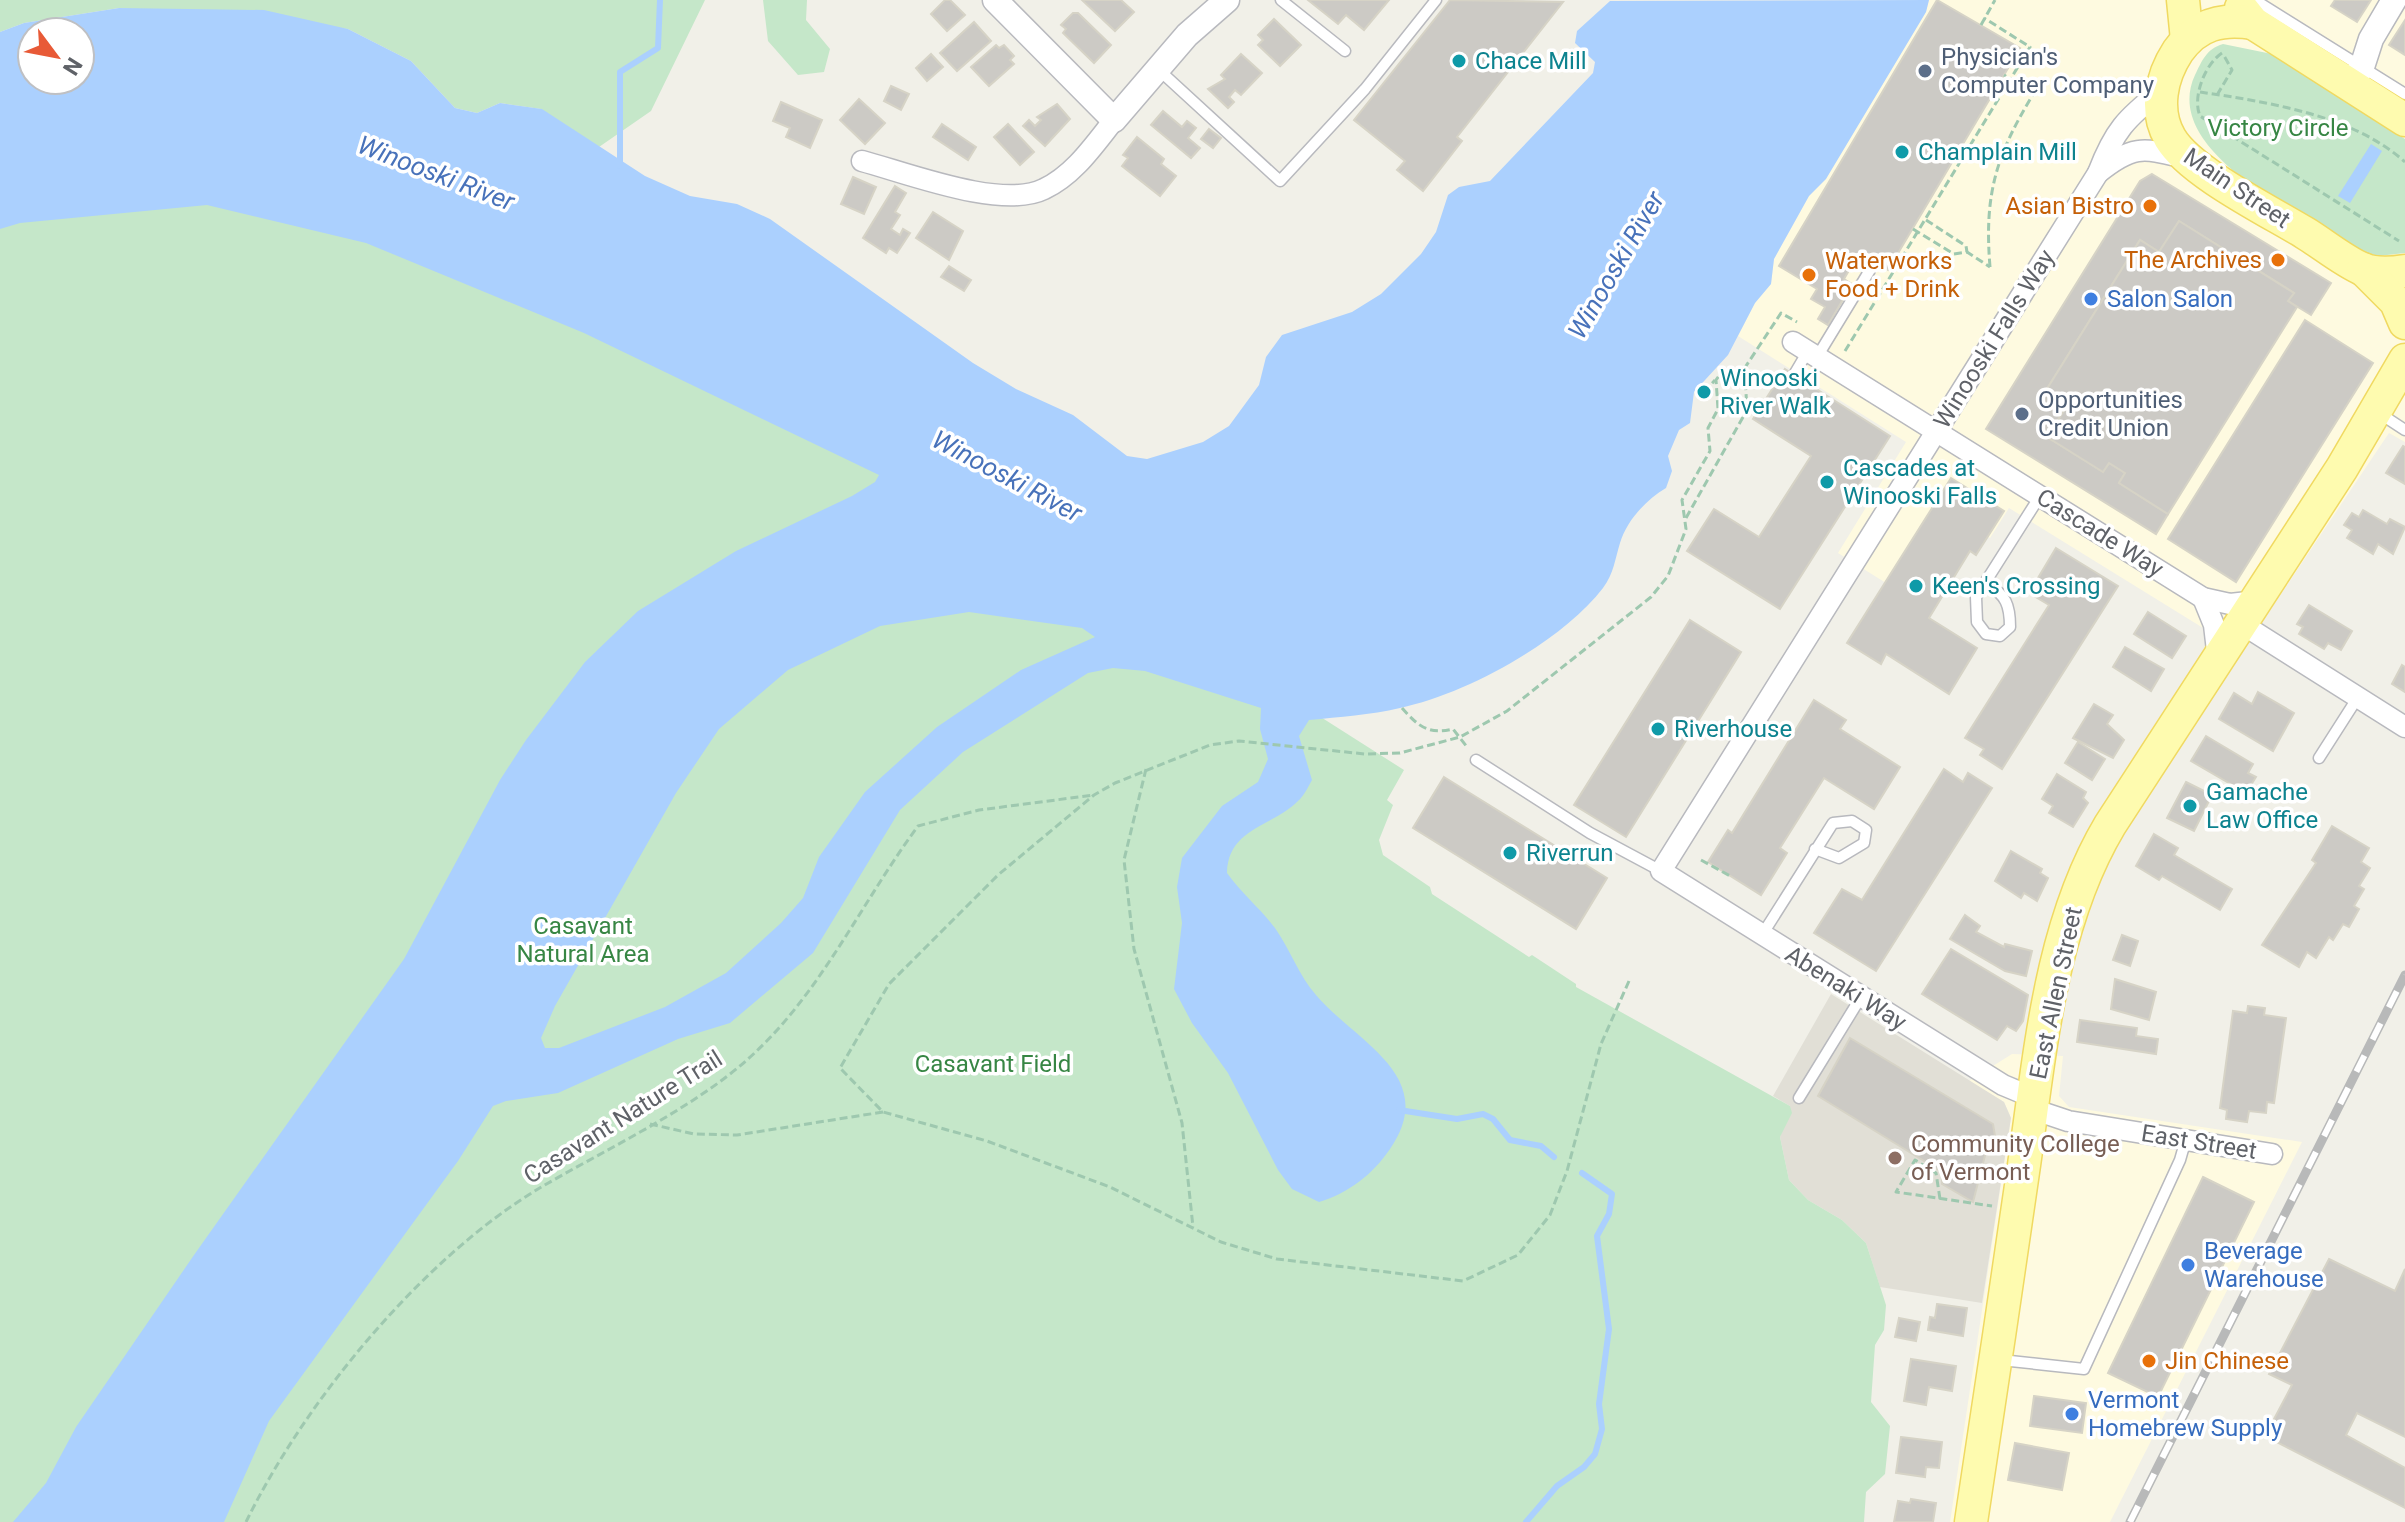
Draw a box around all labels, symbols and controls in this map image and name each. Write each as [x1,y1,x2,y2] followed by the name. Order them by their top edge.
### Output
[16,16,96,96] north arrow
[1941,43,2155,99] place label: Physician's Computer Company
[1475,47,1587,75] place label: Chace Mill
[1450,52,1468,70] marker: Chace Mill
[58,53,87,80] text: N
[1916,62,1934,80] marker: Physician's Computer Company
[2207,114,2349,142] park label: Victory Circle
[354,129,520,217] water label: Winooski River
[1918,138,2077,166] place label: Champlain Mill
[2178,142,2296,234] street label: Main Street
[1893,143,1911,161] marker: Champlain Mill
[1562,185,1671,344] water label: Winooski River
[2005,192,2134,220] place label: Asian Bistro
[2141,197,2159,215] marker: Asian Bistro
[1928,244,2061,433] street label: Winooski Falls Way
[2124,246,2262,274] place label: The Archives
[1825,247,1960,303] place label: Waterworks Food + Drink
[2269,251,2287,269] marker: The Archives
[1800,266,1818,284] marker: Waterworks Food + Drink
[2107,285,2233,313] place label: Salon Salon
[2082,290,2100,308] marker: Salon Salon
[1720,364,1832,420] place label: Winooski River Walk
[1695,383,1713,401] marker: Winooski River Walk
[2038,386,2183,442] place label: Opportunities Credit Union
[2013,405,2031,423] marker: Opportunities Credit Union
[927,424,1088,529] water label: Winooski River
[1843,454,1997,510] place label: Cascades at Winooski Falls
[1818,473,1836,491] marker: Cascades at Winooski Falls
[2032,483,2169,583] street label: Cascade Way
[1932,572,2100,600] place label: Keen's Crossing
[1907,577,1925,595] marker: Keen's Crossing
[1674,715,1792,743] place label: Riverhouse
[1649,720,1667,738] marker: Riverhouse
[2206,778,2318,834] place label: Gamache Law Office
[2181,797,2199,815] marker: Gamache Law Office
[1526,839,1614,867] place label: Riverrun
[1501,844,1519,862] marker: Riverrun
[2024,904,2088,1082] street label: East Allen Street
[516,912,650,968] park label: Casavant Natural Area
[1780,940,1912,1037] street label: Abenaki Way
[519,1045,727,1189] street label: Casavant Nature Trail
[915,1050,1071,1078] park label: Casavant Field
[2139,1119,2259,1165] street label: East Street
[1911,1130,2120,1186] place label: Community College of Vermont
[1886,1149,1904,1167] marker: Community College of Vermont
[2204,1237,2324,1293] place label: Beverage Warehouse
[2179,1256,2197,1274] marker: Beverage Warehouse
[2165,1347,2289,1375] place label: Jin Chinese
[2140,1352,2158,1370] marker: Jin Chinese
[2088,1386,2283,1442] place label: Vermont Homebrew Supply
[2063,1405,2081,1423] marker: Vermont Homebrew Supply

